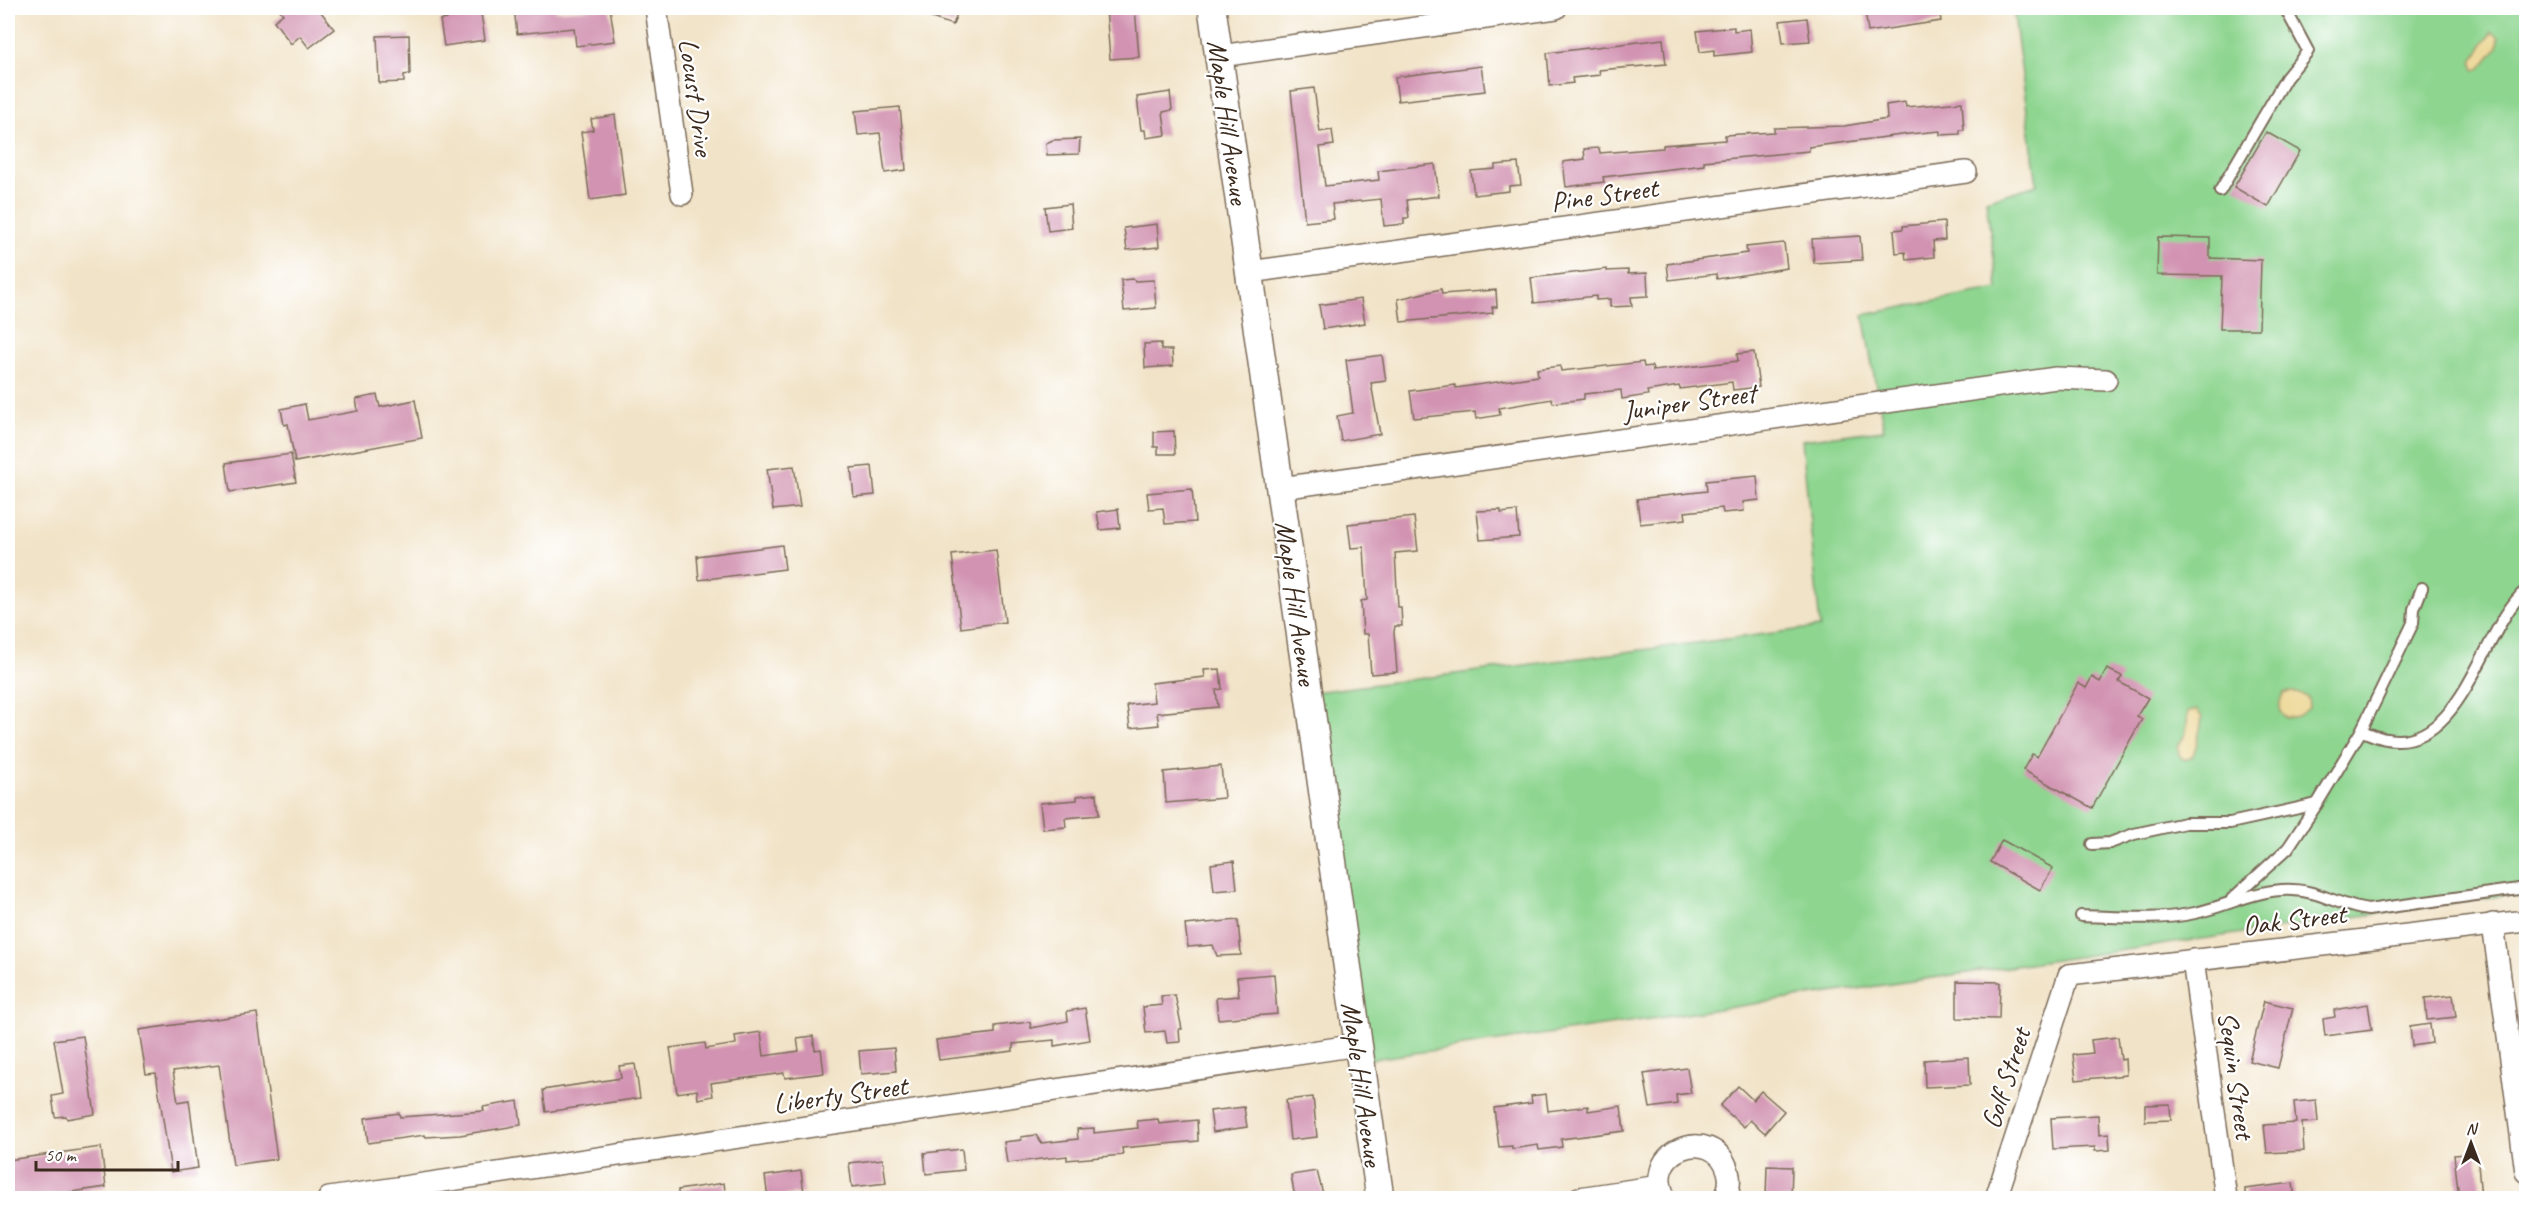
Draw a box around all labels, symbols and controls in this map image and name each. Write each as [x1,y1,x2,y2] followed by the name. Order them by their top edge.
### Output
[671,36,722,160] street label: Locust Drive
[1200,38,1258,208] street label: Maple Hill Avenue
[1548,169,1662,219] street label: Pine Street
[1618,374,1761,428] street label: Juniper Street
[1268,519,1326,689] street label: Maple Hill Avenue
[2241,895,2350,943] street label: Oak Street
[1334,1000,1392,1170] street label: Maple Hill Avenue
[2210,1009,2263,1144] street label: Sequin Street
[1973,1021,2039,1133] street label: Golf Street
[771,1067,912,1121] street label: Liberty Street
[2441,1113,2501,1173] north arrow
[2466,1119,2479,1139] text: N
[36,1134,178,1172] scale bar
[45,1144,78,1166] text: 50 m

